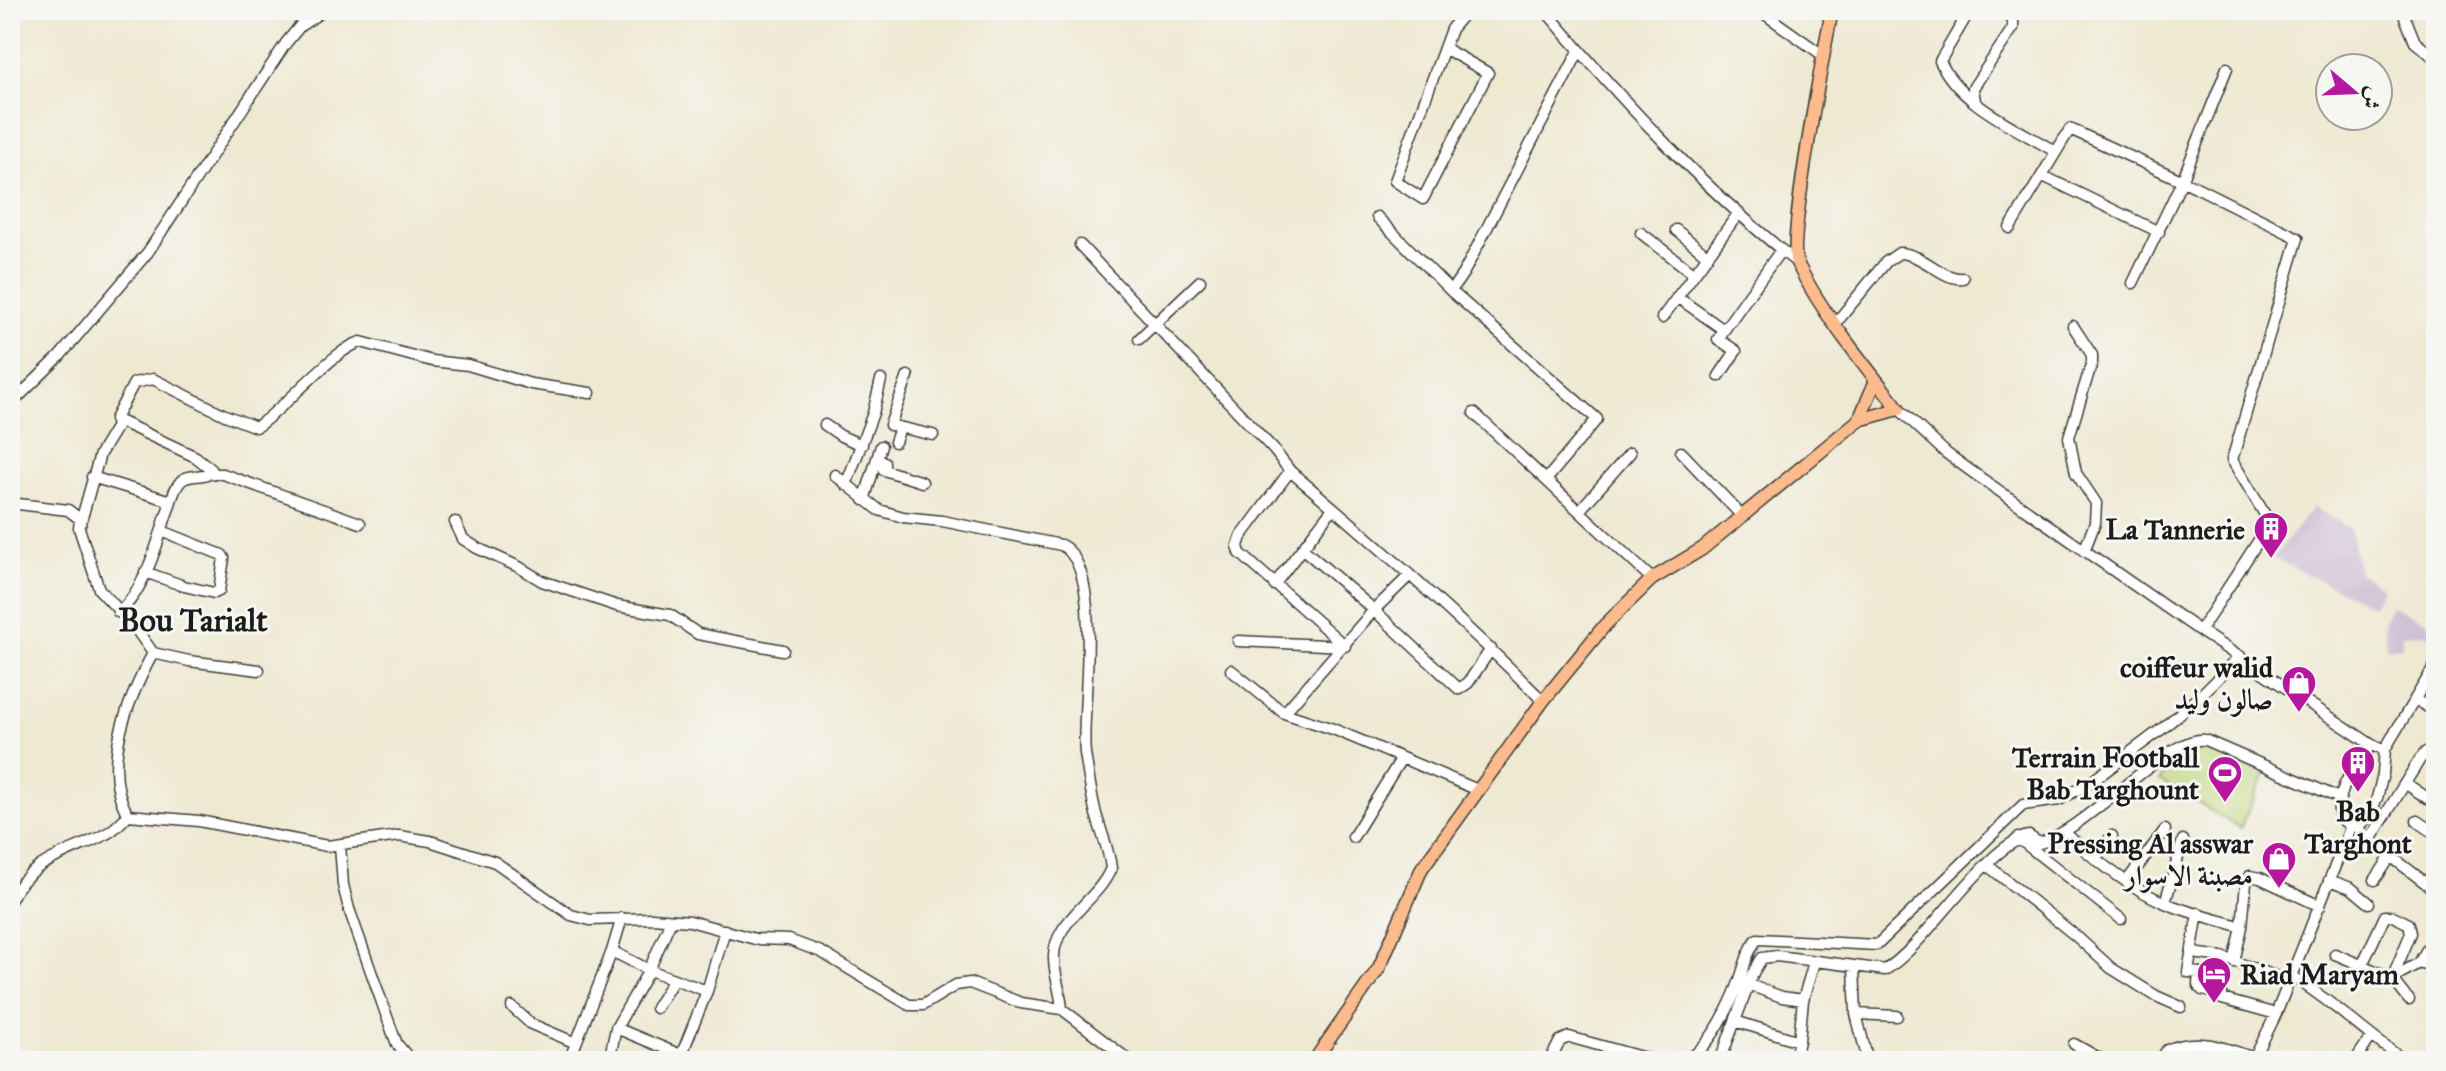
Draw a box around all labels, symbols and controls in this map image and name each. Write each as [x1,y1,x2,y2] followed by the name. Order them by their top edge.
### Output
[2314,52,2394,132] north arrow
[2356,84,2389,113] text: ش
[2252,510,2290,560] building icon: La Tannerie
[2105,512,2245,547] place label: La Tannerie
[118,601,268,640] district label: Bou Tarialt
[2120,650,2274,717] place label: coiffeur walid صالون وليد
[2280,664,2318,714] shop icon: coiffeur walid صالون وليد
[2012,740,2199,807] place label: Terrain Football Bab Targhount
[2339,744,2377,794] building icon: Bab Targhont
[2206,754,2244,804] sports icon: Terrain Football Bab Targhount
[2304,794,2412,861] place label: Bab Targhont
[2048,826,2253,893] place label: Pressing Al asswar مصبنة الاسوار
[2260,840,2298,890] shop icon: Pressing Al asswar مصبنة الاسوار
[2195,955,2233,1005] hotel icon: Riad Maryam
[2240,957,2399,992] place label: Riad Maryam

